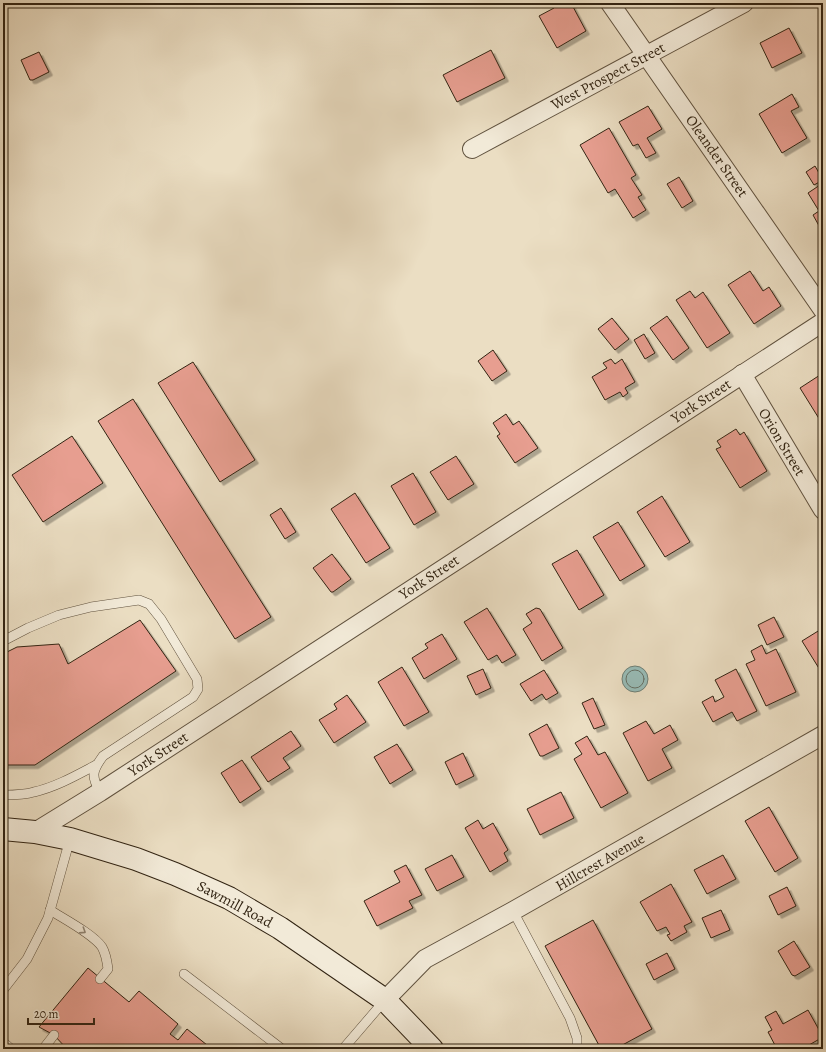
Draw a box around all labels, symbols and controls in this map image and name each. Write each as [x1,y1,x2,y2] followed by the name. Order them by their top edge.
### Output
[547,37,669,115] street label: West Prospect Street
[681,111,753,201] street label: Oleander Street
[666,374,735,428] street label: York Street
[754,404,810,480] street label: Orion Street
[394,550,463,604] street label: York Street
[123,727,192,781] street label: York Street
[552,828,649,896] street label: Hillcrest Avenue
[194,876,277,933] street label: Sawmill Road
[79,926,86,934] one-way arrow
[28,1000,94,1026] scale bar
[34,1006,58,1022] text: 20 m

